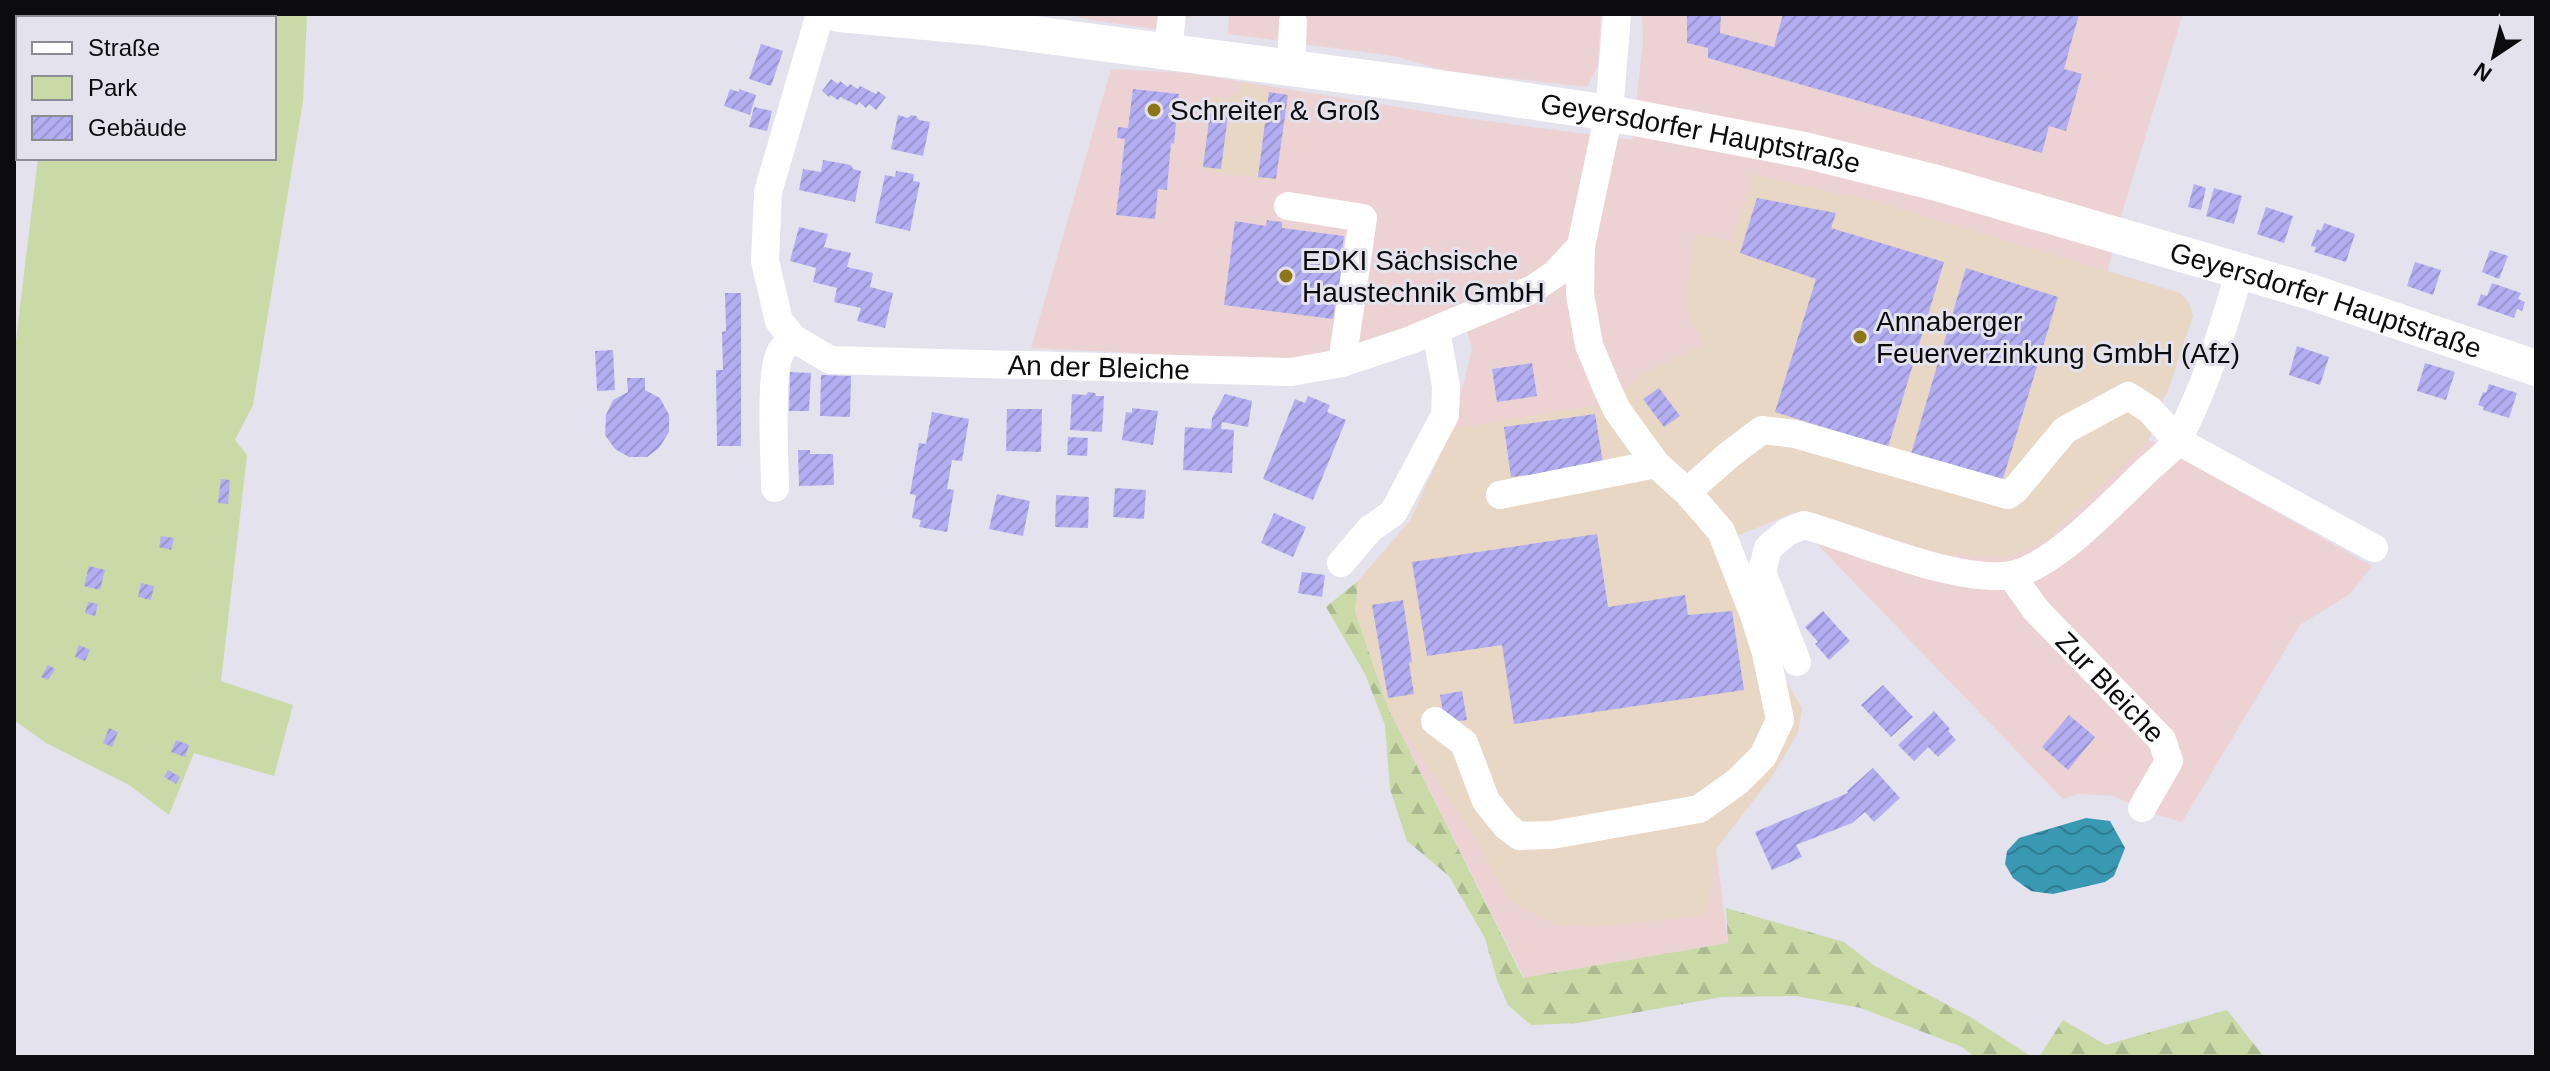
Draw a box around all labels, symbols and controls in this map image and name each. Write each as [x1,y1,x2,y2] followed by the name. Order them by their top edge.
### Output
[16,16,276,160] legend
[2454,16,2534,96] north arrow
[88,34,160,61] text: Straße
[2469,57,2496,87] text: N
[88,74,138,101] text: Park
[1538,88,1864,179] street label: Geyersdorfer Hauptstraße
[1170,95,1380,126] place label: Schreiter & Groß
[1145,101,1163,119] marker: Schreiter & Groß
[88,114,187,141] text: Gebäude
[2166,236,2486,364] street label: Geyersdorfer Hauptstraße
[1302,245,1545,308] place label: EDKI Sächsische Haustechnik GmbH
[1277,267,1295,285] marker: EDKI Sächsische Haustechnik GmbH
[1876,306,2240,369] place label: Annaberger Feuerverzinkung GmbH (Afz)
[1851,328,1869,346] marker: Annaberger Feuerverzinkung GmbH (Afz)
[1007,349,1190,385] street label: An der Bleiche
[2050,625,2171,748] street label: Zur Bleiche

